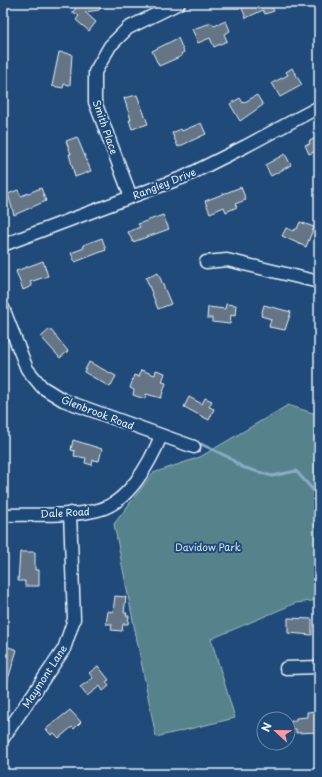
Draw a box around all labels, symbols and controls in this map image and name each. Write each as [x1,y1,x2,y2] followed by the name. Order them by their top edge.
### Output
[90,98,122,156] street label: Smith Place
[130,163,198,203] street label: Rangley Drive
[59,391,137,433] street label: Glenbrook Road
[40,503,90,521] street label: Dale Road
[175,539,241,554] park label: Davidow Park
[18,641,71,711] street label: Maymont Lane
[256,711,296,751] north arrow
[257,720,276,734] text: N

